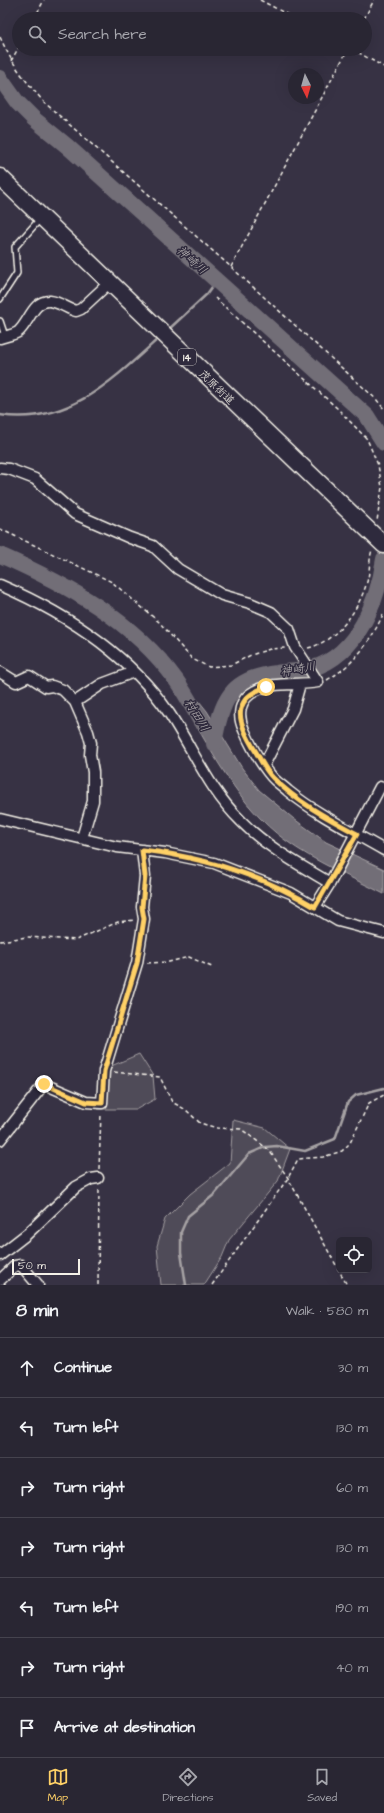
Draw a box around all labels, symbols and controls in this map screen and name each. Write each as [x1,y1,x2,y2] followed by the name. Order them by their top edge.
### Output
[12,12,372,56] search box
[26,23,48,45] icon: search
[58,24,147,45] text: Search here
[288,68,324,104] north arrow
[173,242,211,279] water label: 神崎川
[178,349,196,365] road number: 14
[196,367,238,408] street label: 茂原街道
[279,658,317,681] water label: 神崎川
[257,678,275,696] route start
[180,695,213,735] water label: 村田川
[35,1075,53,1093] route end
[336,1237,372,1273] map controls
[336,1237,372,1273] button: locate
[12,1257,80,1276] scale bar
[18,1258,46,1273] text: 50 m
[16,1299,58,1323] text: 8 min
[286,1302,368,1320] text: Walk · 580 m
[16,1357,38,1379] icon: ahead
[54,1357,112,1378] text: Continue
[338,1359,368,1377] text: 30 m
[16,1417,38,1439] icon: left
[54,1417,118,1438] text: Turn left
[336,1419,368,1437] text: 130 m
[16,1477,38,1499] icon: right
[54,1477,125,1498] text: Turn right
[336,1479,368,1497] text: 60 m
[16,1537,38,1559] icon: right
[54,1537,125,1558] text: Turn right
[336,1539,368,1557] text: 130 m
[16,1597,38,1619] icon: left
[54,1597,118,1618] text: Turn left
[335,1599,368,1617] text: 190 m
[16,1657,38,1679] icon: right
[54,1657,125,1678] text: Turn right
[336,1659,368,1677] text: 40 m
[16,1717,38,1739] icon: arrive
[54,1717,195,1738] text: Arrive at destination
[47,1766,69,1805] tab: Map
[162,1766,214,1805] tab: Directions
[307,1766,337,1805] tab: Saved

